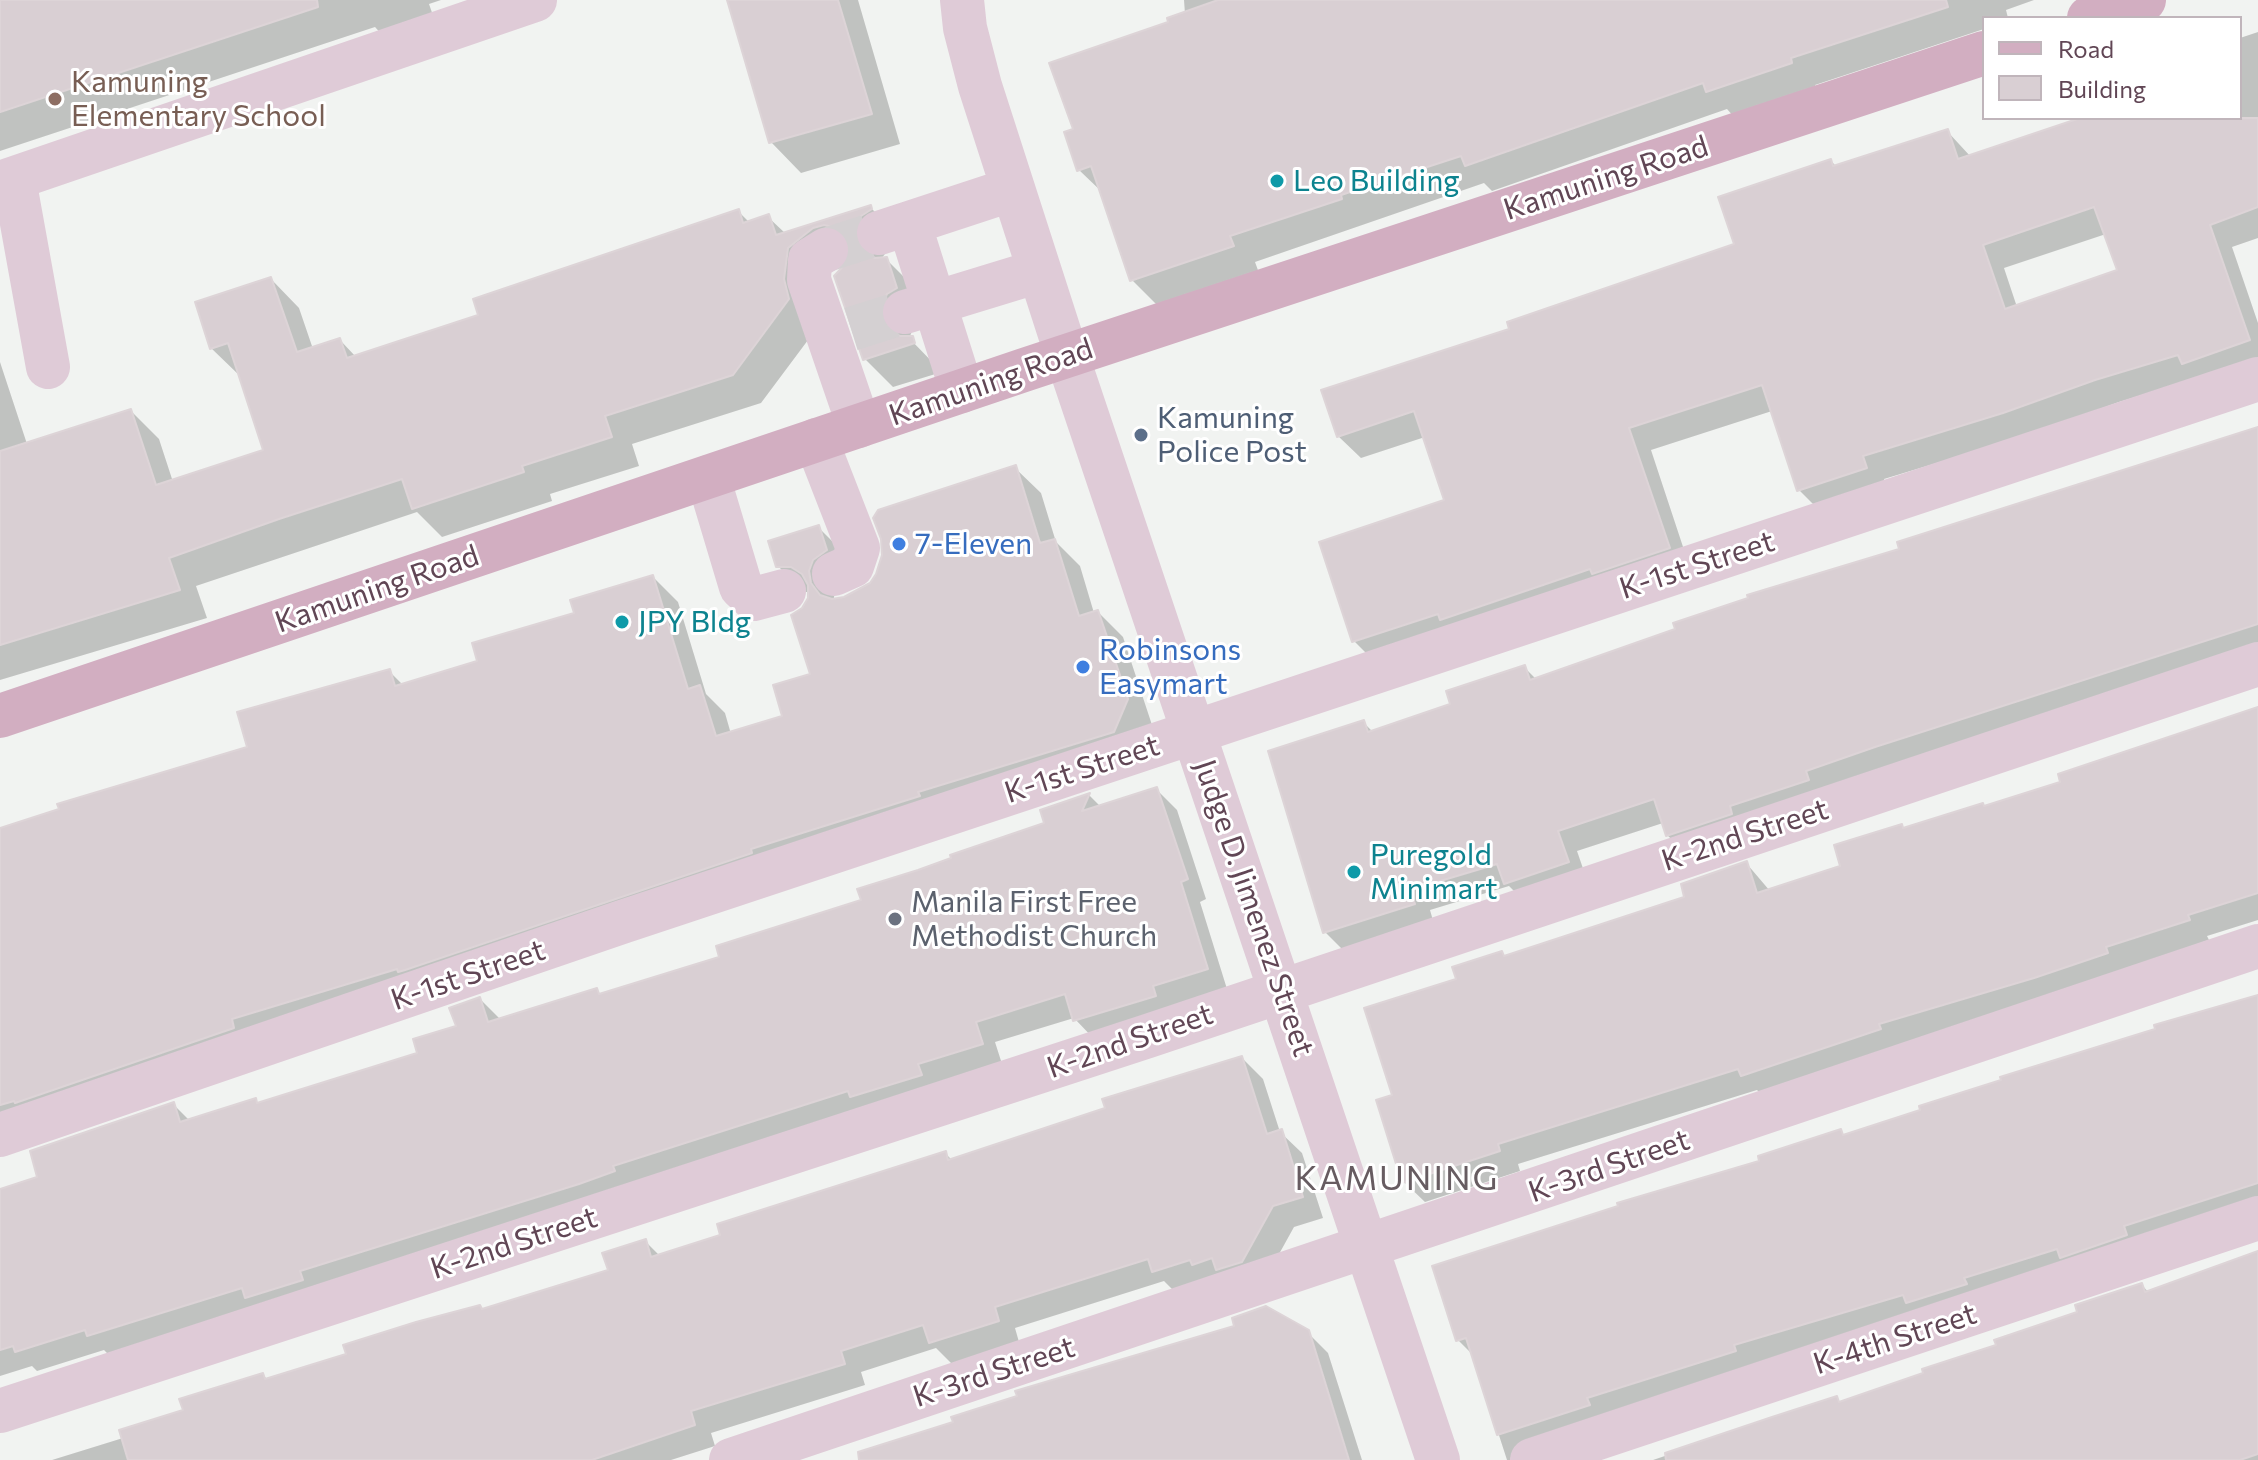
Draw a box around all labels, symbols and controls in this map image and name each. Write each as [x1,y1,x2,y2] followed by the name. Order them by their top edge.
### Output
[1982,16,2242,120] legend
[2058,34,2114,63] text: Road
[71,64,326,134] place label: Kamuning Elementary School
[2058,74,2146,103] text: Building
[46,90,64,108] marker: Kamuning Elementary School
[1499,128,1713,228] street label: Kamuning Road
[1293,163,1460,199] place label: Leo Building
[1268,172,1286,190] marker: Leo Building
[884,330,1098,434] street label: Kamuning Road
[1157,400,1307,470] place label: Kamuning Police Post
[1132,426,1150,444] marker: Kamuning Police Post
[1615,523,1779,607] street label: K-1st Street
[915,526,1032,562] place label: 7-Eleven
[890,535,908,553] marker: 7-Eleven
[270,537,484,641] street label: Kamuning Road
[638,604,751,640] place label: JPY Bldg
[613,613,631,631] marker: JPY Bldg
[1099,632,1241,702] place label: Robinsons Easymart
[1074,658,1092,676] marker: Robinsons Easymart
[1000,727,1164,811] street label: K-1st Street
[1186,755,1322,1061] street label: Judge D. Jimenez Street
[1657,791,1833,879] street label: K-2nd Street
[1370,837,1497,908] place label: Puregold Minimart
[1345,863,1363,881] marker: Puregold Minimart
[911,884,1157,954] place label: Manila First Free Methodist Church
[886,910,904,928] marker: Manila First Free Methodist Church
[386,932,550,1018] street label: K-1st Street
[1042,996,1218,1086] street label: K-2nd Street
[1524,1122,1694,1210] street label: K-3rd Street
[1295,1159,1499,1199] district label: KAMUNING
[426,1199,602,1287] street label: K-2nd Street
[1809,1296,1981,1382] street label: K-4th Street
[909,1329,1079,1415] street label: K-3rd Street

